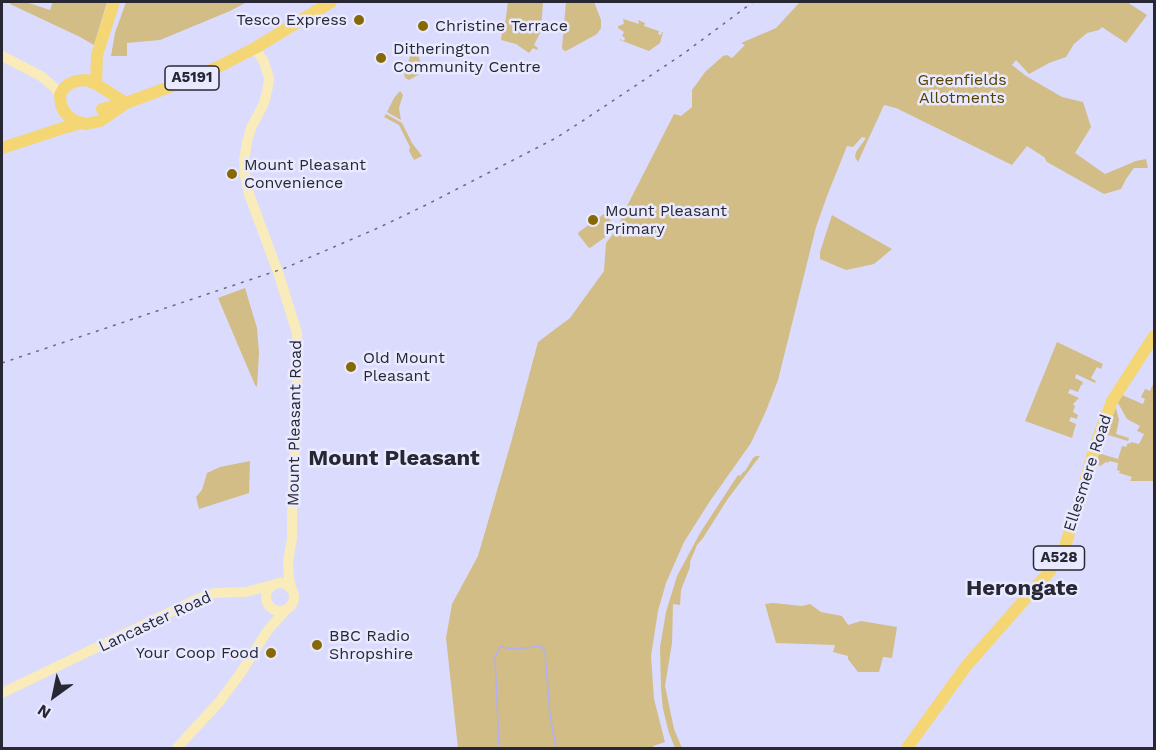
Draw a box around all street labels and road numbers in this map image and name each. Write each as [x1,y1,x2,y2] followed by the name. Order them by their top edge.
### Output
[165,66,219,90] road number: A5191
[284,340,306,506] street label: Mount Pleasant Road
[1060,412,1116,534] street label: Ellesmere Road
[1034,546,1084,570] road number: A528
[96,588,214,656] street label: Lancaster Road

